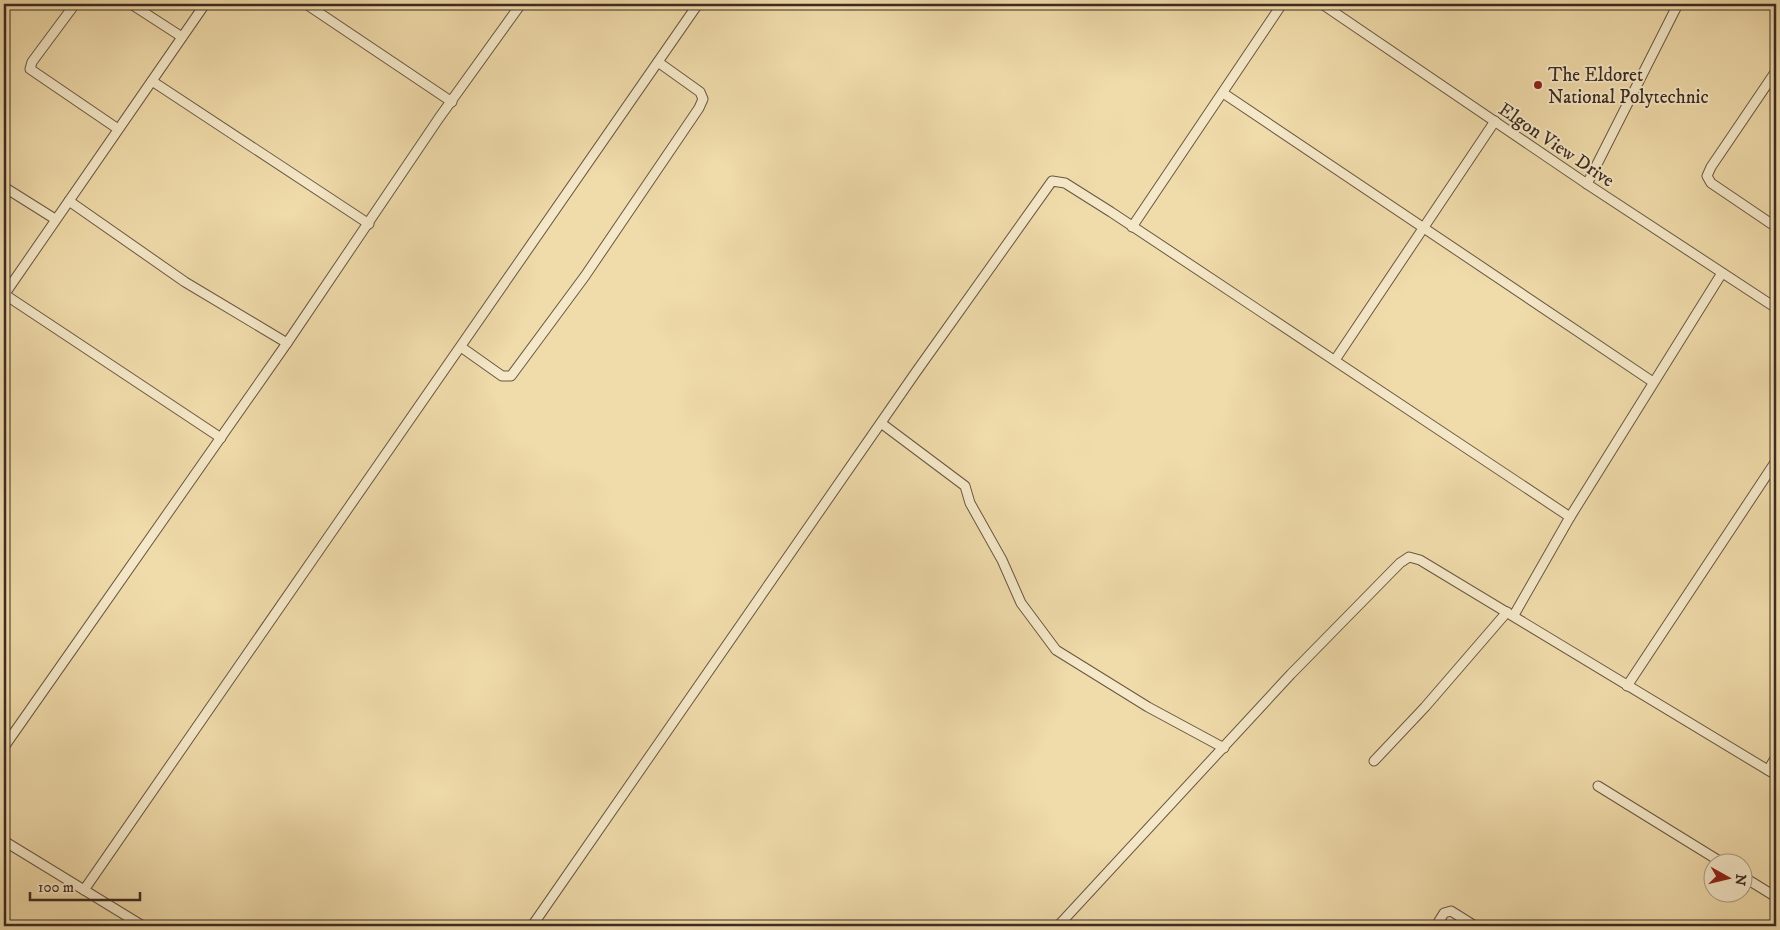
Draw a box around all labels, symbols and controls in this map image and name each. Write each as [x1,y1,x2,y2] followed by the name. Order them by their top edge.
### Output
[1548,64,1709,109] place label: The Eldoret National Polytechnic
[1532,79,1544,91] marker: The Eldoret National Polytechnic
[1494,98,1619,193] street label: Elgon View Drive
[1702,852,1752,902] north arrow
[30,870,140,902] scale bar
[1730,873,1750,887] text: N
[38,878,74,897] text: 100 m

